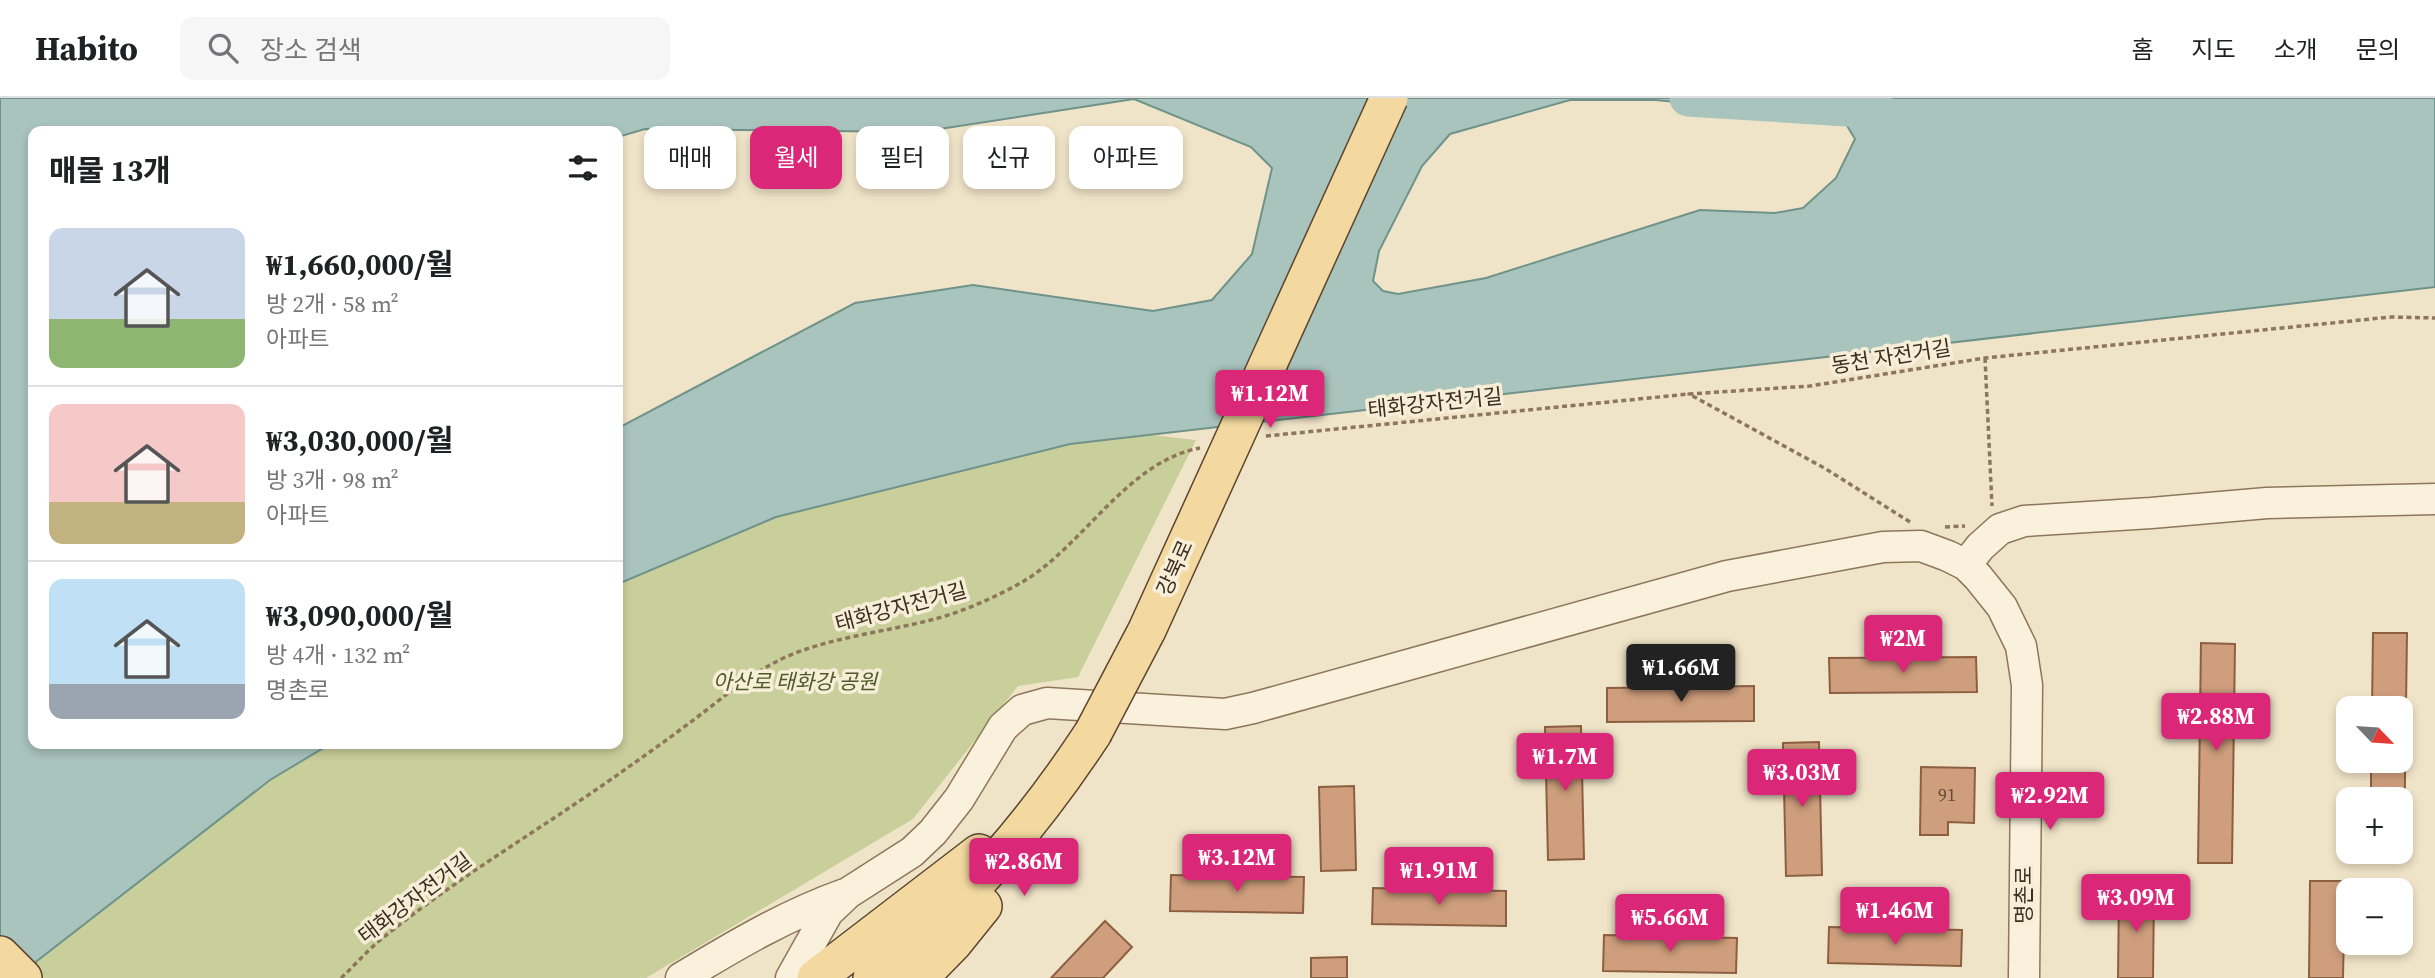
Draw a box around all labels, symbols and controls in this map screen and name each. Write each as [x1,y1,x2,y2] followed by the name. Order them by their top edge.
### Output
[180,17,670,80] search box
[35,26,138,71] text: Habito
[204,29,242,67] icon: search
[260,32,362,68] text: 장소 검색
[2131,33,2153,66] text: 홈
[2191,33,2236,66] text: 지도
[2274,33,2318,66] text: 소개
[2356,33,2400,66] text: 문의
[644,126,736,189] chip: 매매
[750,126,842,189] chip: 월세
[856,126,949,189] chip: 필터
[963,126,1055,189] chip: 신규
[1069,126,1183,189] chip: 아파트
[564,149,602,187] icon: filters
[49,150,171,191] text: 매물 13개
[266,244,453,285] text: ₩1,660,000/월
[105,256,189,340] icon: home
[266,288,399,320] text: 방 2개 · 58 m²
[266,323,329,355] text: 아파트
[1829,333,1953,380] street label: 동천 자전거길
[1213,370,1327,430] pin: ₩1.12M
[1231,377,1309,409] text: ₩1.12M
[1366,381,1504,424] street label: 태화강자전거길
[266,420,453,461] text: ₩3,030,000/월
[105,432,189,516] icon: home
[266,464,399,496] text: 방 3개 · 98 m²
[266,499,329,531] text: 아파트
[1150,535,1200,600] street label: 강북로
[832,575,970,638] street label: 태화강자전거길
[266,595,453,636] text: ₩3,090,000/월
[105,607,189,691] icon: home
[1869,616,1937,675] pin: ₩2M
[1880,622,1926,654] text: ₩2M
[266,639,410,671] text: 방 4개 · 132 m²
[1624,644,1738,704] pin: ₩1.66M
[1642,651,1720,683] text: ₩1.66M
[713,667,879,696] park label: 아산로 태화강 공원
[266,674,329,706] text: 명촌로
[2159,694,2273,753] pin: ₩2.88M
[2336,696,2413,774] north arrow
[2336,696,2413,955] map controls
[2177,700,2255,732] text: ₩2.88M
[1516,734,1614,793] pin: ₩1.7M
[1533,740,1597,772] text: ₩1.7M
[1745,750,1859,809] pin: ₩3.03M
[1763,756,1841,788] text: ₩3.03M
[1993,772,2107,832] pin: ₩2.92M
[2011,779,2089,811] text: ₩2.92M
[1938,782,1956,807] house number: 91
[2336,787,2413,864] button: +
[1180,834,1294,894] pin: ₩3.12M
[967,838,1081,898] pin: ₩2.86M
[1198,841,1276,873] text: ₩3.12M
[352,845,477,950] street label: 태화강자전거길
[985,845,1063,877] text: ₩2.86M
[1382,848,1496,907] pin: ₩1.91M
[1400,854,1478,886] text: ₩1.91M
[2009,866,2038,924] street label: 명촌로
[2079,874,2193,934] pin: ₩3.09M
[2336,878,2413,955] button: −
[2097,881,2175,913] text: ₩3.09M
[1838,888,1952,947] pin: ₩1.46M
[1613,894,1727,954] pin: ₩5.66M
[1856,894,1934,926] text: ₩1.46M
[1631,901,1709,933] text: ₩5.66M

